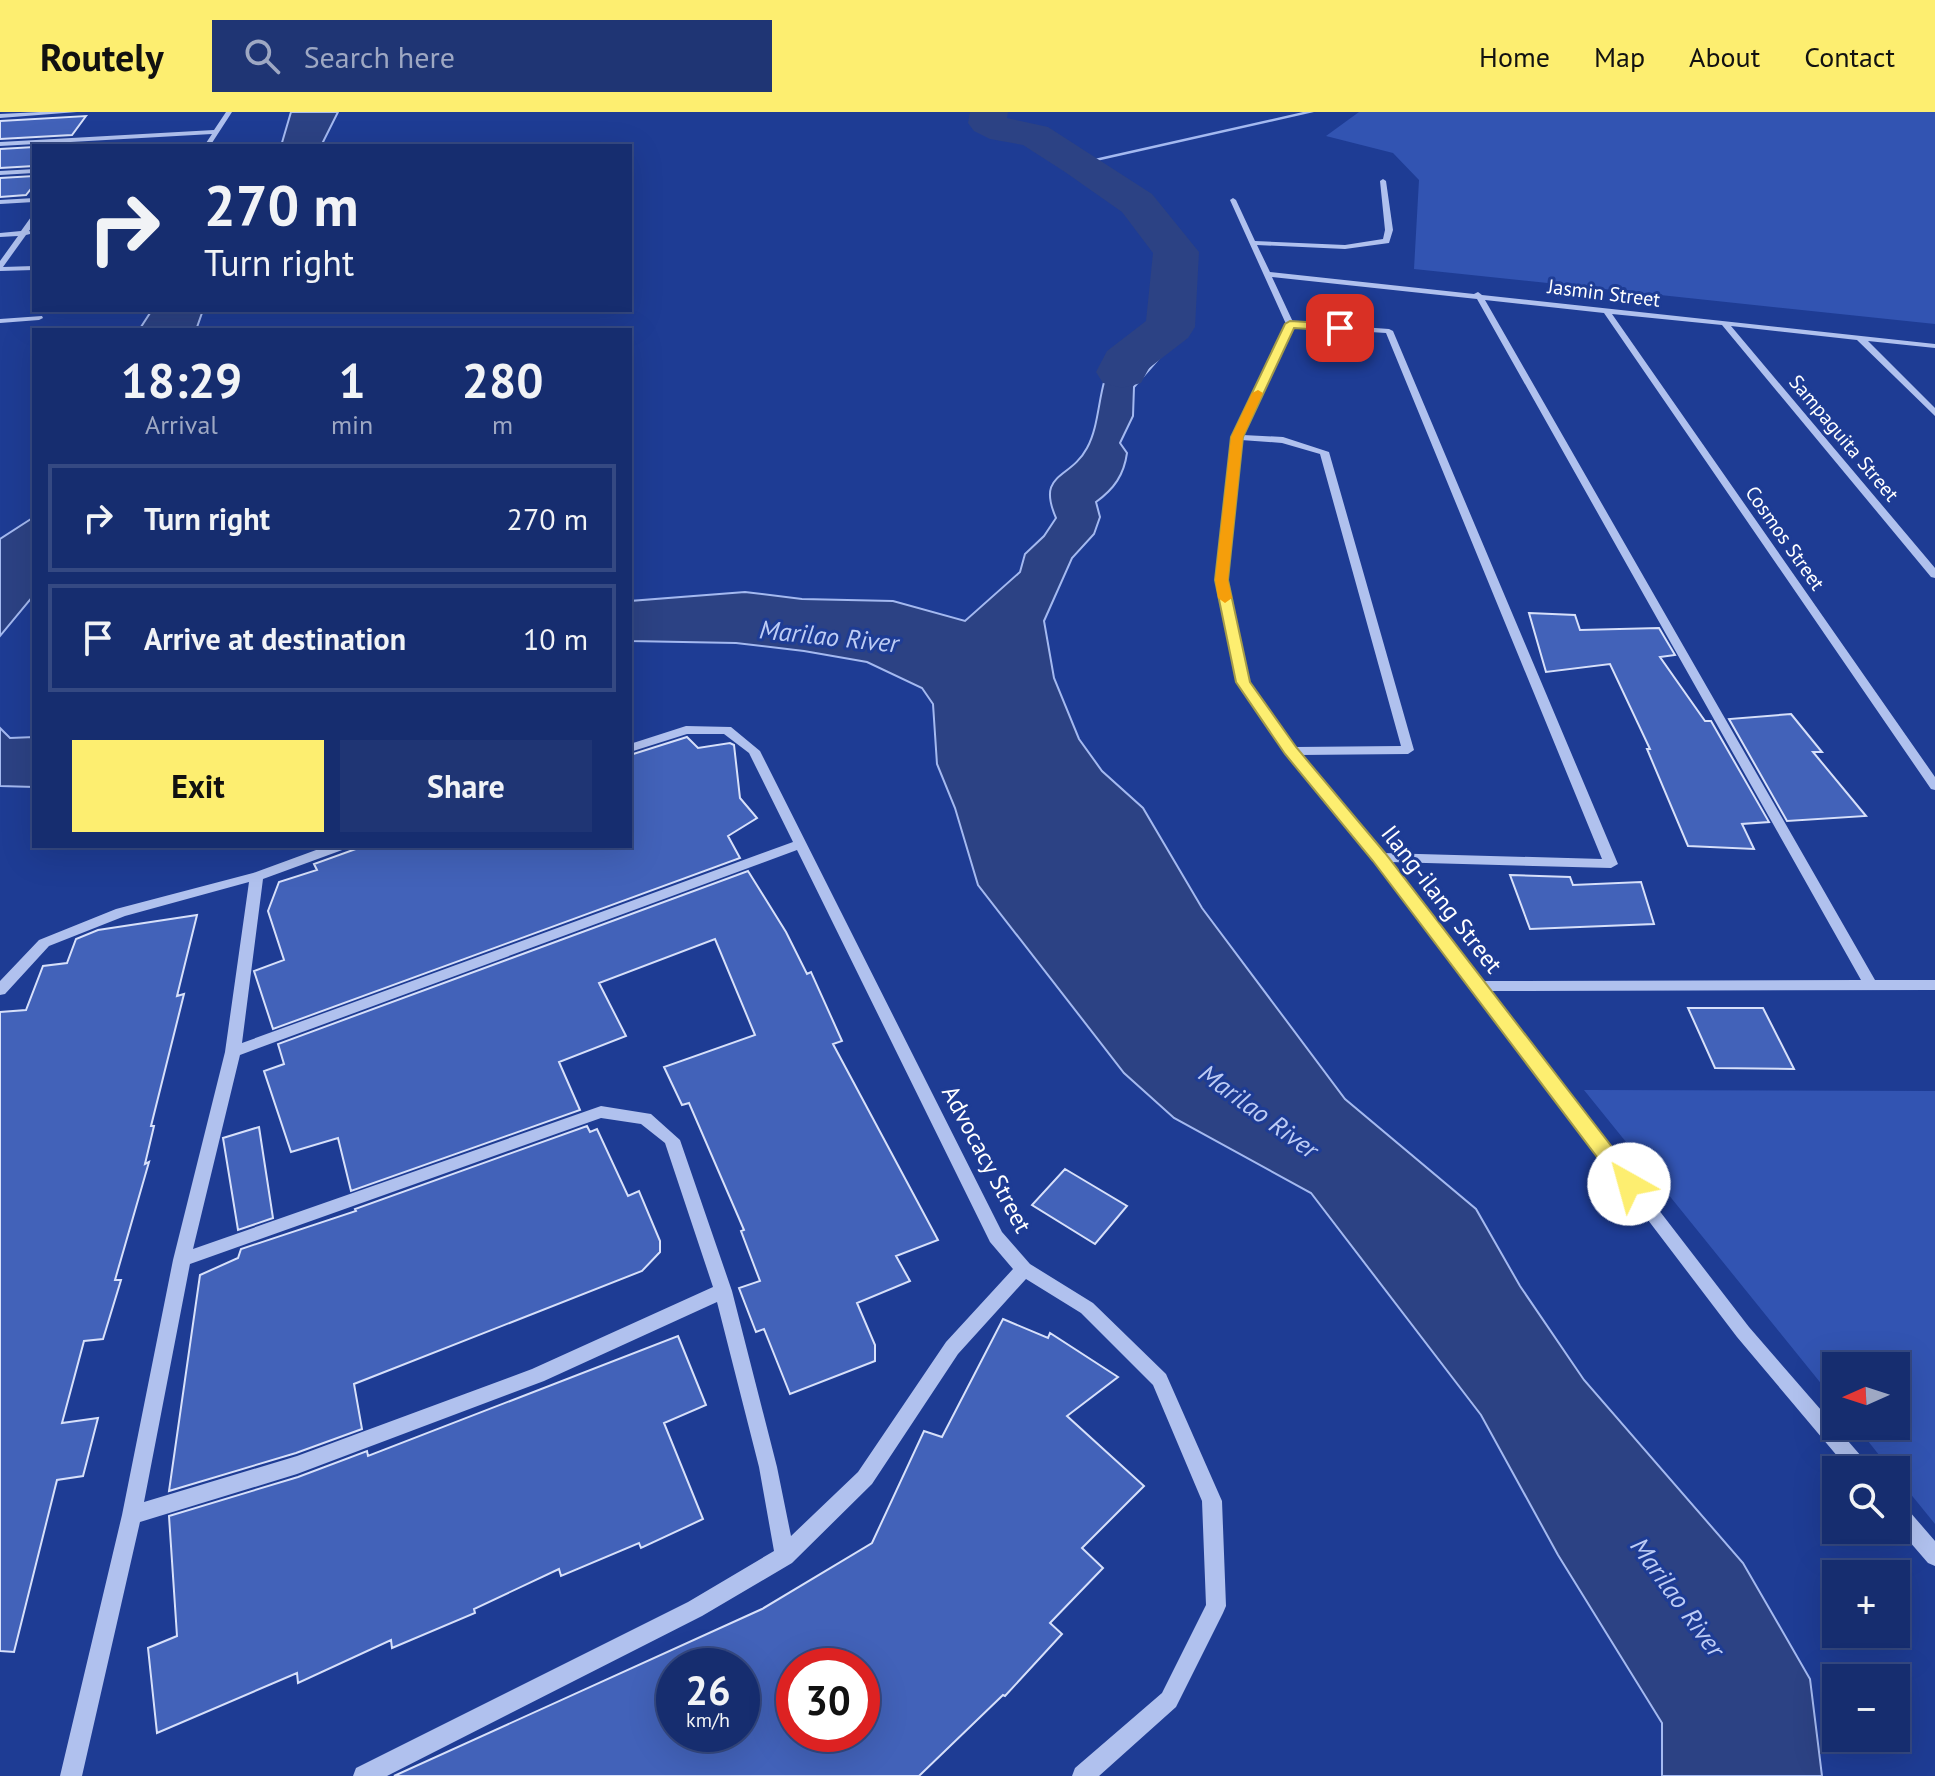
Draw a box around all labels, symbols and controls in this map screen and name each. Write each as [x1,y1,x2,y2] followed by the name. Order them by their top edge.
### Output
[212,20,772,92] search box
[40,32,164,81] text: Routely
[240,34,284,78] icon: search
[304,37,455,76] text: Search here
[1479,38,1550,75] text: Home
[1594,38,1645,75] text: Map
[1689,38,1760,75] text: About
[1804,38,1895,75] text: Contact
[204,169,359,241] text: 270 m
[72,176,176,280] icon: right
[204,239,354,286] text: Turn right
[1545,273,1662,313] street label: Jasmin Street
[1306,294,1374,362] pin
[1318,306,1362,350] icon: arrive
[121,349,242,411] text: 18:29
[338,349,366,411] text: 1
[462,349,543,411] text: 280
[1783,369,1905,507] street label: Sampaguita Street
[145,408,218,441] text: Arrival
[331,408,373,441] text: min
[492,408,513,441] text: m
[1739,481,1831,595] street label: Cosmos Street
[76,496,120,540] icon: right
[144,499,270,538] text: Turn right
[507,499,588,538] text: 270 m
[758,612,902,660] water label: Marilao River
[76,616,120,660] icon: arrive
[144,619,406,658] text: Arrive at destination
[523,619,588,658] text: 10 m
[72,740,324,832] button: Exit
[340,740,592,832] button: Share
[1374,819,1510,979] street label: Ilang-ilang Street
[1193,1057,1326,1166] water label: Marilao River
[935,1080,1039,1238] street label: Advocacy Street
[1587,1142,1671,1226] position arrow
[1822,1352,1910,1440] north arrow
[1822,1352,1910,1752] map controls
[1822,1456,1910,1544] button: search
[1624,1531,1733,1664] water label: Marilao River
[1822,1560,1910,1648] button: +
[776,1648,880,1752] speed limit sign: 30
[685,1664,731,1716] text: 26
[1822,1664,1910,1752] button: −
[686,1707,730,1733] text: km/h

